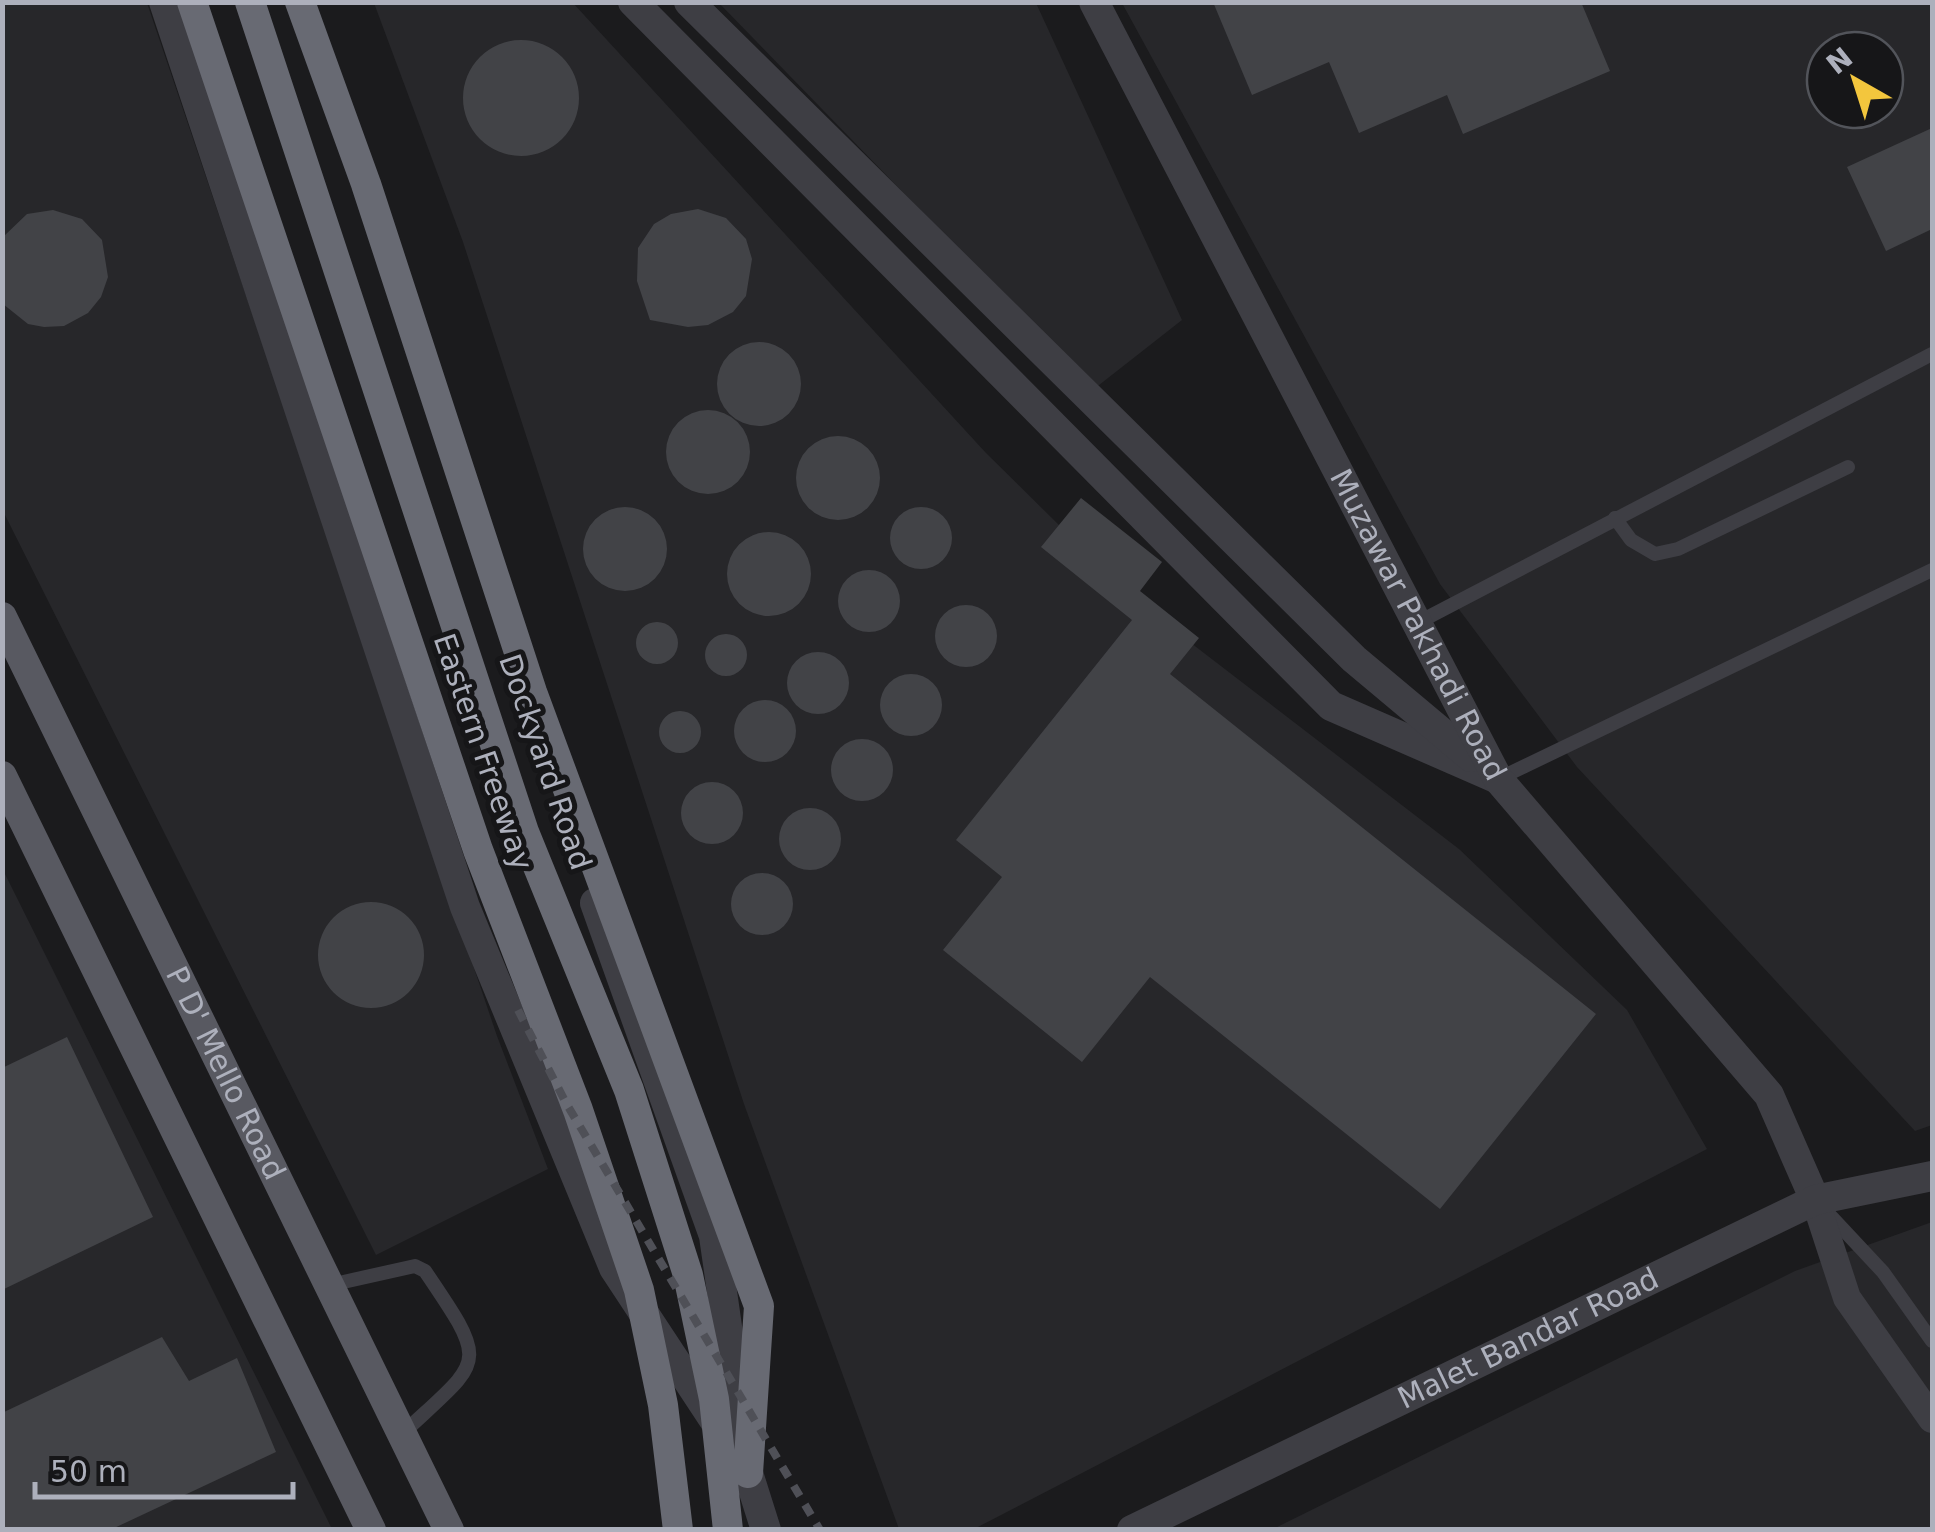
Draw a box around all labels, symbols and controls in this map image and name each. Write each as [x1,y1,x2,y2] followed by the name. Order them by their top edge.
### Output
[1805,30,1905,130] north arrow
[1820,41,1859,81] text: N
[1323,463,1514,786] street label: Muzawar Pakhadi Road
[427,629,540,875] street label: Eastern Freeway
[492,649,599,874] street label: Dockyard Road
[159,961,293,1185] street label: P D' Mello Road
[1392,1260,1664,1416] street label: Malet Bandar Road
[35,1437,292,1499] scale bar
[50,1454,127,1489] text: 50 m

